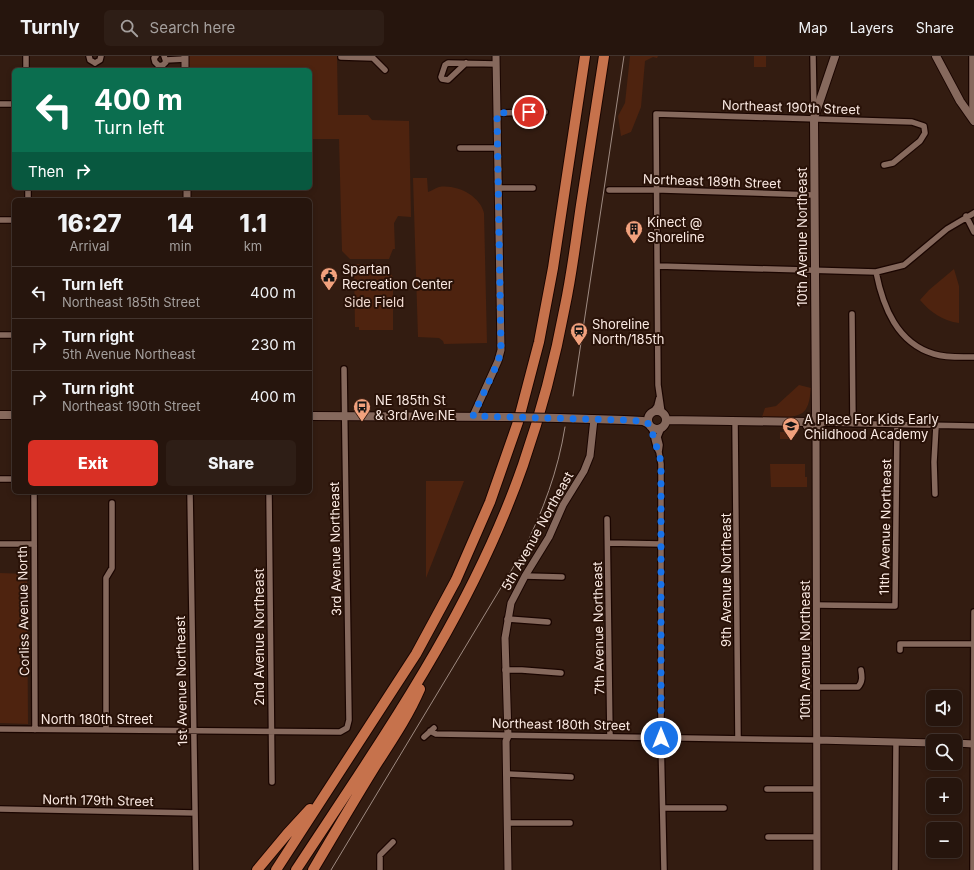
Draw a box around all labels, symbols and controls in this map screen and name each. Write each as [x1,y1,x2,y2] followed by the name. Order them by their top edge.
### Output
[104,10,384,46] search box
[20,16,80,39] text: Turnly
[118,17,140,39] icon: search
[150,18,235,37] text: Search here
[799,19,828,36] text: Map
[850,19,894,36] text: Layers
[916,19,954,36] text: Share
[94,83,183,117] text: 400 m
[28,84,80,136] icon: left
[512,95,546,129] pin
[722,97,860,117] street label: Northeast 190th Street
[518,101,540,123] icon: arrive
[94,117,164,138] text: Turn left
[72,160,94,182] icon: right
[28,162,64,181] text: Then
[794,167,810,307] street label: 10th Avenue Northeast
[643,171,781,191] street label: Northeast 189th Street
[57,209,122,238] text: 16:27
[167,209,194,238] text: 14
[239,209,267,238] text: 1.1
[647,214,705,245] place label: Kinect @ Shoreline
[624,219,644,244] building icon: Kinect @ Shoreline
[69,238,109,254] text: Arrival
[169,238,192,254] text: min
[244,238,262,254] text: km
[342,261,453,292] place label: Spartan Recreation Center
[319,266,339,291] public building icon: Spartan Recreation Center
[62,275,123,294] text: Turn left
[28,282,50,304] icon: left
[250,283,296,302] text: 400 m
[62,294,200,310] text: Northeast 185th Street
[344,294,404,310] park label: Side Field
[592,316,664,347] place label: Shoreline North/185th
[569,321,589,346] station icon: Shoreline North/185th
[62,327,134,346] text: Turn right
[28,334,50,356] icon: right
[251,335,296,354] text: 230 m
[62,346,196,362] text: 5th Avenue Northeast
[62,379,134,398] text: Turn right
[28,386,50,408] icon: right
[250,387,296,406] text: 400 m
[375,392,455,423] place label: NE 185th St & 3rd Ave NE
[352,397,372,422] bus stop icon: NE 185th St & 3rd Ave NE
[62,398,200,414] text: Northeast 190th Street
[804,411,939,442] place label: A Place For Kids Early Childhood Academy
[781,416,801,441] school or university icon: A Place For Kids Early Childhood Academy
[28,440,158,486] button: Exit
[166,440,296,486] button: Share
[876,459,894,595] street label: 11th Avenue Northeast
[498,469,576,593] street label: 5th Avenue Northeast
[326,482,344,616] street label: 3rd Avenue Northeast
[718,513,734,647] street label: 9th Avenue Northeast
[14,546,32,676] street label: Corliss Avenue North
[589,561,607,695] street label: 7th Avenue Northeast
[251,568,267,706] street label: 2nd Avenue Northeast
[797,580,813,720] street label: 10th Avenue Northeast
[172,616,190,746] street label: 1st Avenue Northeast
[926,690,962,858] map controls
[926,690,962,726] button: sound
[41,711,153,727] street label: North 180th Street
[492,715,630,733] street label: Northeast 180th Street
[640,717,682,759] position arrow
[926,734,962,770] button: search
[926,778,962,814] button: +
[42,791,154,809] street label: North 179th Street
[926,822,962,858] button: −

